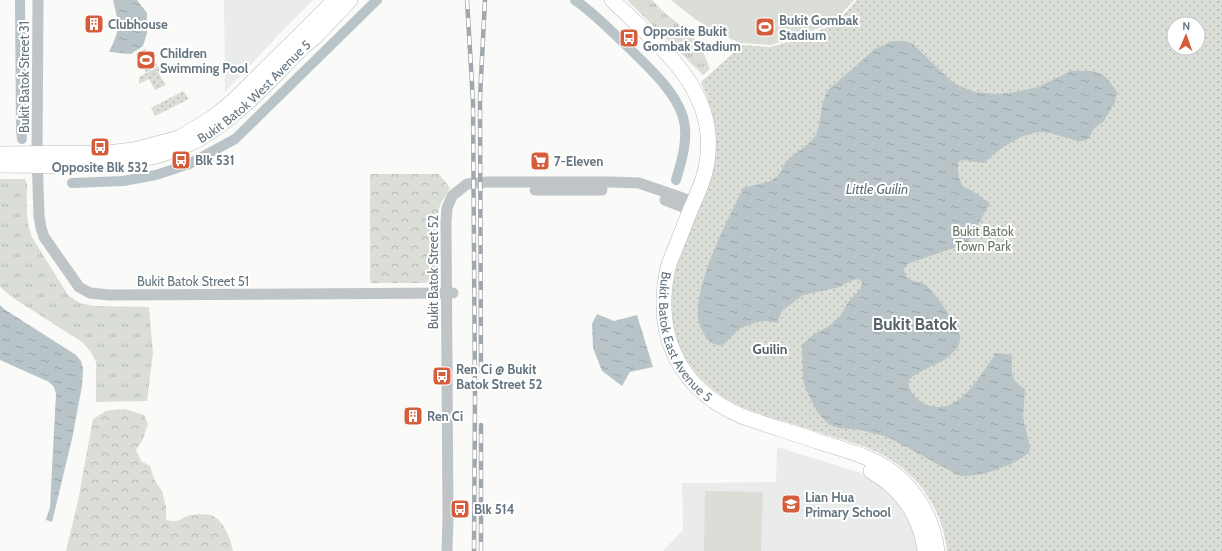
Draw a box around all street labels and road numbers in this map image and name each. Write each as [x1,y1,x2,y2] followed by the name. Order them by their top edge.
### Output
[16,21,32,133] street label: Bukit Batok Street 31
[195,36,314,146] street label: Bukit Batok West Avenue 5
[425,214,441,329] street label: Bukit Batok Street 52
[656,270,716,405] street label: Bukit Batok East Avenue 5
[137,273,249,289] street label: Bukit Batok Street 51

